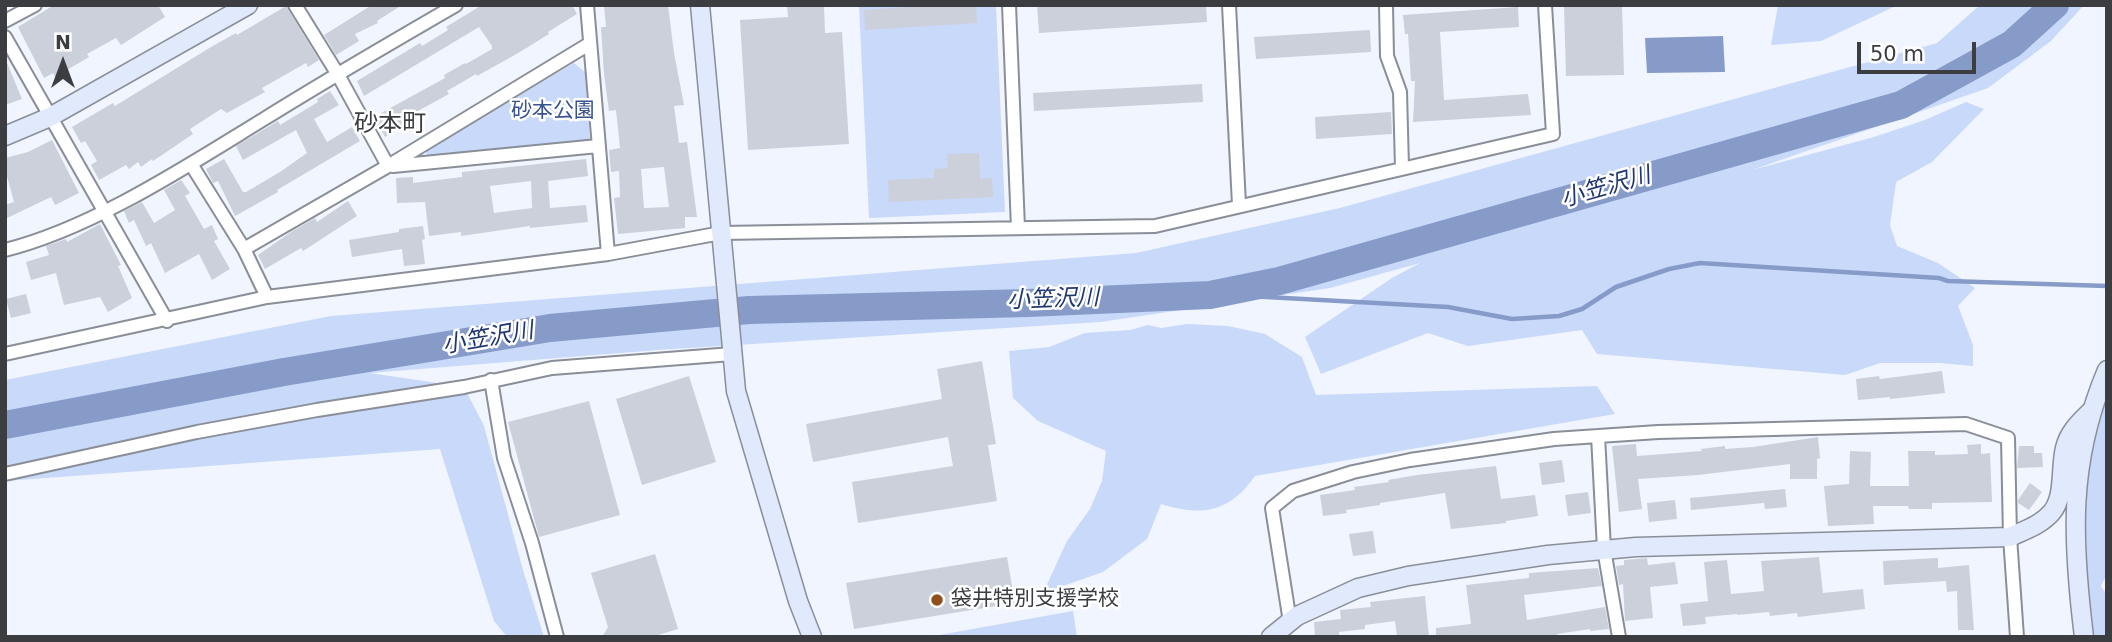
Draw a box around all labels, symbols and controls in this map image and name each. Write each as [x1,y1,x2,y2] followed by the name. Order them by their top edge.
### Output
[28,28,98,98] north arrow
[1860,28,1979,72] scale bar
[55,31,71,53] text: N
[1870,42,1924,66] text: 50 m
[511,99,595,125] park label: 砂本公園
[354,111,426,139] district label: 砂本町
[1558,162,1654,214] water label: 小笠沢川
[1007,285,1099,315] water label: 小笠沢川
[440,317,536,361] water label: 小笠沢川
[951,587,1119,613] place label: 袋井特別支援学校
[929,592,945,608] marker: 袋井特別支援学校

